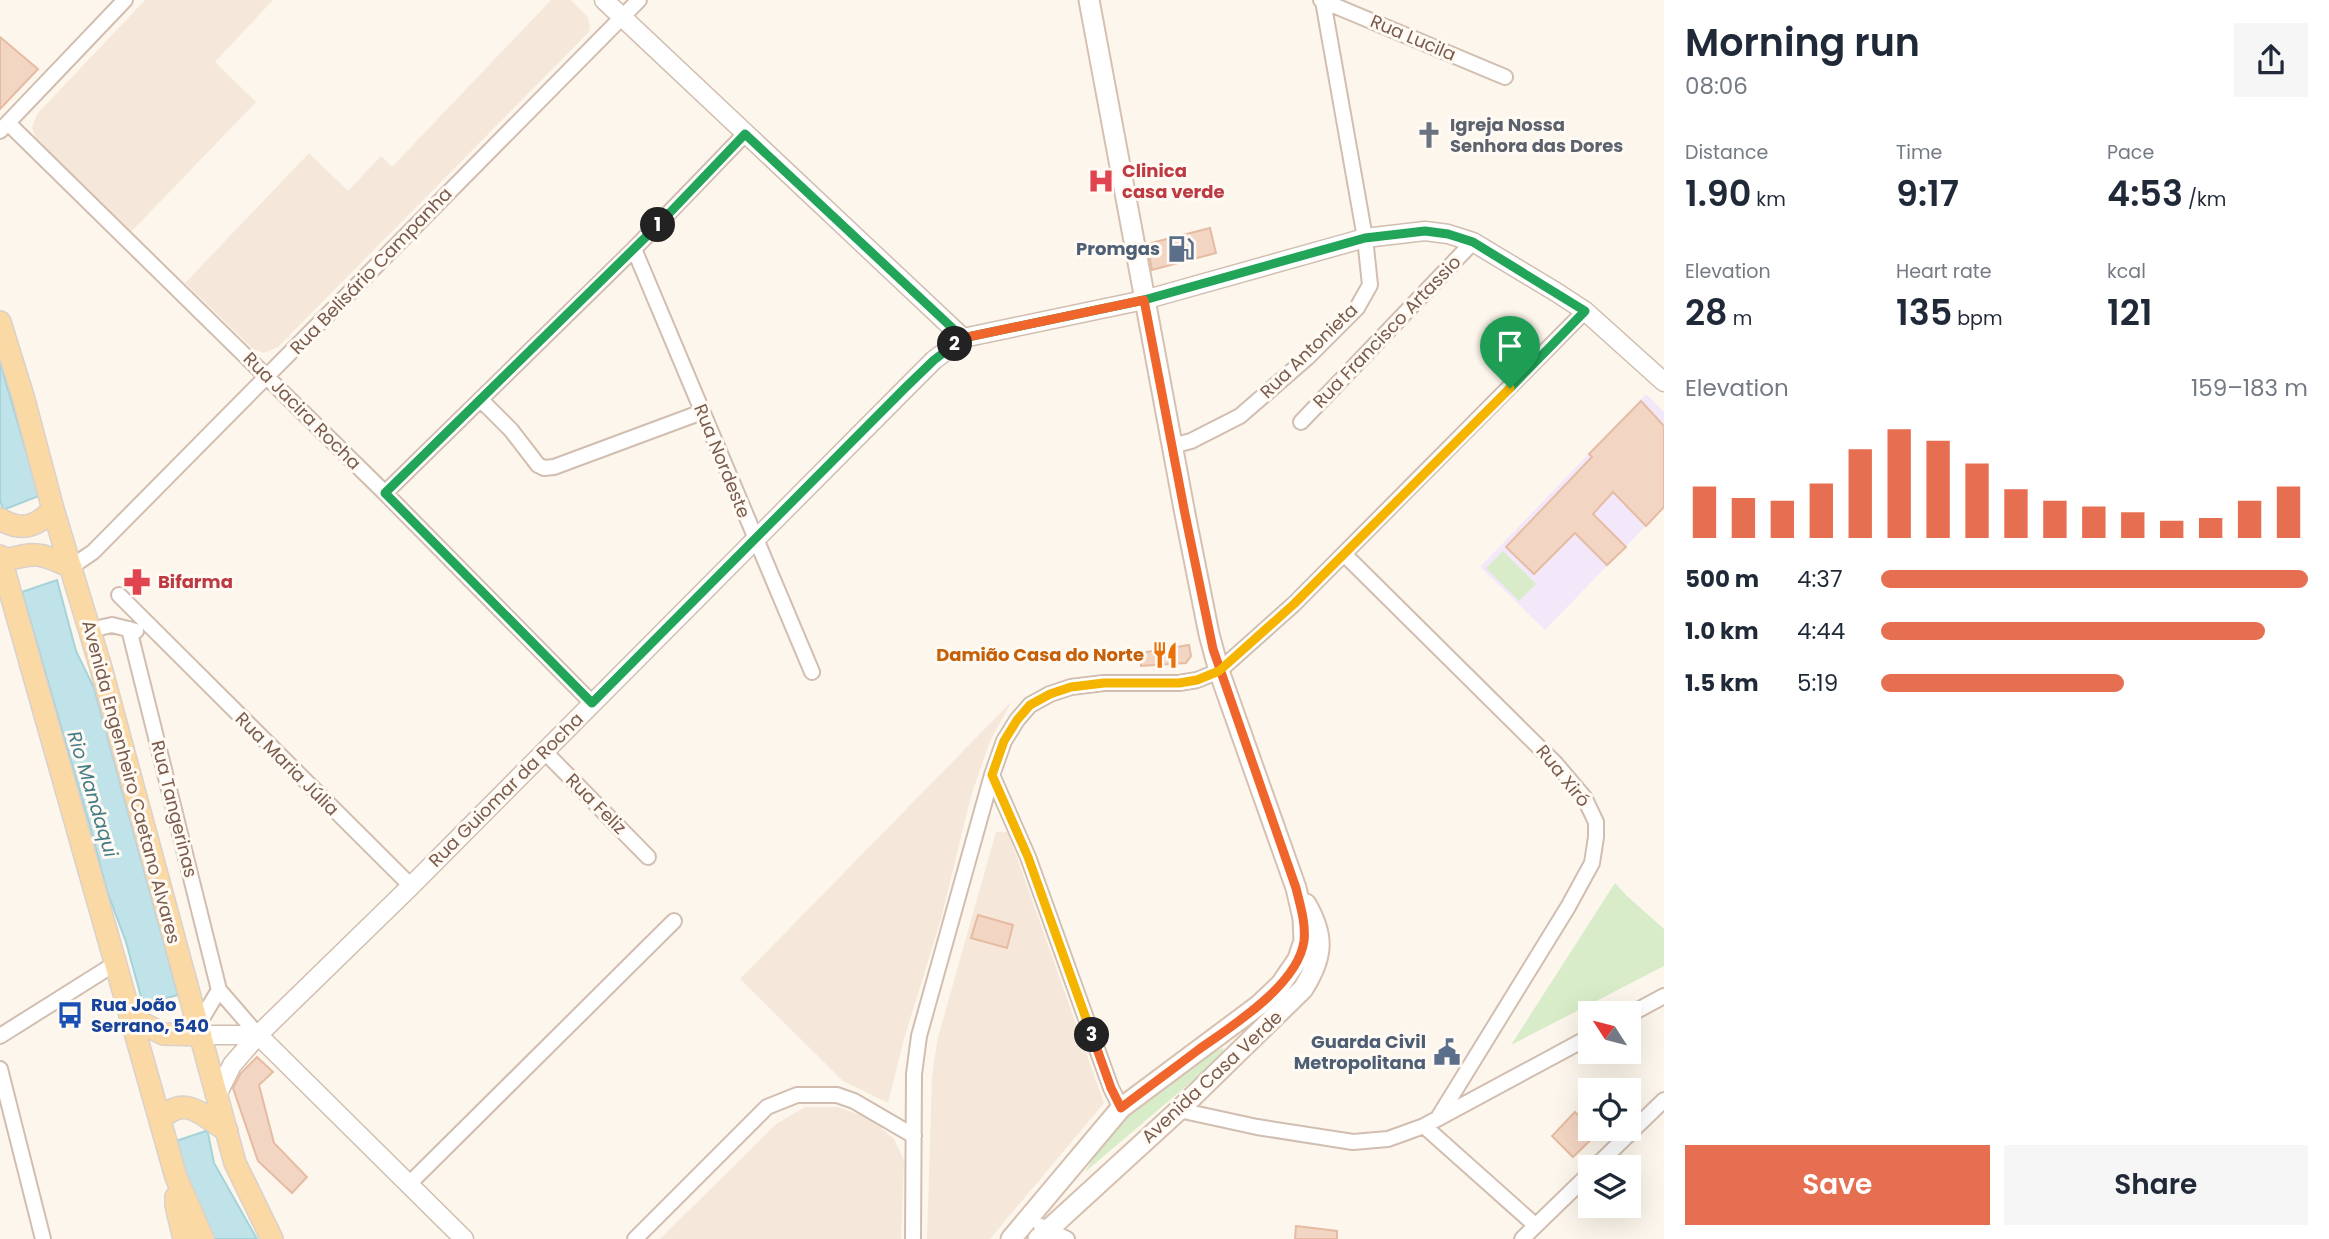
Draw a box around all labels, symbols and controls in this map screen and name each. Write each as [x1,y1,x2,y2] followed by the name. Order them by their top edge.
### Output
[1367,8,1460,67] street label: Rua Lucila
[1685,16,1920,69] text: Morning run
[2234,23,2308,97] button: share
[1685,70,1748,102] text: 08:06
[1450,112,1623,158] place label: Igreja Nossa Senhora das Dores
[1414,120,1444,150] church icon: Igreja Nossa Senhora das Dores
[1685,139,1768,166] text: Distance
[1896,139,1942,166] text: Time
[2107,139,2154,166] text: Pace
[1122,158,1225,204] place label: Clinica casa verde
[1086,166,1116,196] hospital icon: Clinica casa verde
[1685,169,1751,218] text: 1.90
[1896,169,1959,218] text: 9:17
[2107,169,2183,218] text: 4:53
[284,182,457,360] street label: Rua Belisário Campanha
[1751,186,1786,213] text: km
[2183,186,2226,213] text: /km
[640,208,676,243] pin: 1
[654,211,661,238] text: 1
[1166,234,1196,264] fuel station icon: Promgas
[1076,236,1160,261] place label: Promgas
[1307,250,1466,413] street label: Rua Francisco Artassio
[1685,258,1771,285] text: Elevation
[1896,258,1991,285] text: Heart rate
[2107,258,2146,285] text: kcal
[1685,288,1728,337] text: 28
[1896,288,1952,337] text: 135
[2107,288,2152,337] text: 121
[1254,298,1363,404] street label: Rua Antonieta
[1728,305,1752,332] text: m
[1952,305,2003,332] text: bpm
[1480,316,1540,388] pin
[937,326,972,362] pin: 2
[1491,327,1529,365] icon: arrive
[949,330,960,357] text: 2
[238,346,367,475] street label: Rua Jacira Rocha
[1685,372,1789,404] text: Elevation
[2191,372,2308,404] text: 159–183 m
[688,400,757,521] street label: Rua Nordeste
[1685,563,1759,595] text: 500 m
[1797,563,1842,595] text: 4:37
[122,567,152,597] pharmacy icon: Bifarma
[158,569,233,594] place label: Bifarma
[1685,615,1759,647] text: 1.0 km
[1797,615,1845,647] text: 4:44
[76,617,187,946] street label: Avenida Engenheiro Caetano Alvares
[1150,640,1180,670] restaurant icon: Damião Casa do Norte
[936,642,1144,667] place label: Damião Casa do Norte
[1685,667,1759,699] text: 1.5 km
[1797,667,1838,699] text: 5:19
[230,706,345,821] street label: Rua Maria Júlia
[423,707,589,873] street label: Rua Guiomar da Rocha
[60,728,125,861] water label: Rio Mandaqui
[145,738,204,880] street label: Rua Tangerinas
[1531,739,1596,812] street label: Rua Xiró
[560,768,632,840] street label: Rua Feliz
[91,992,209,1038] place label: Rua João Serrano, 540
[55,1000,85,1030] bus stop icon: Rua João Serrano, 540
[1578,1001,1642,1064] north arrow
[1578,1001,1641,1218] map controls
[1136,1005,1288,1149] street label: Avenida Casa Verde
[1074,1018,1110,1052] pin: 3
[1086,1021,1097,1048] text: 3
[1294,1029,1426,1075] place label: Guarda Civil Metropolitana
[1432,1037,1462,1067] public building icon: Guarda Civil Metropolitana
[1578,1078,1641,1141] button: locate
[1685,1145,1990,1225] button: Save
[2004,1145,2308,1225] button: Share
[1578,1155,1641,1218] button: layers

